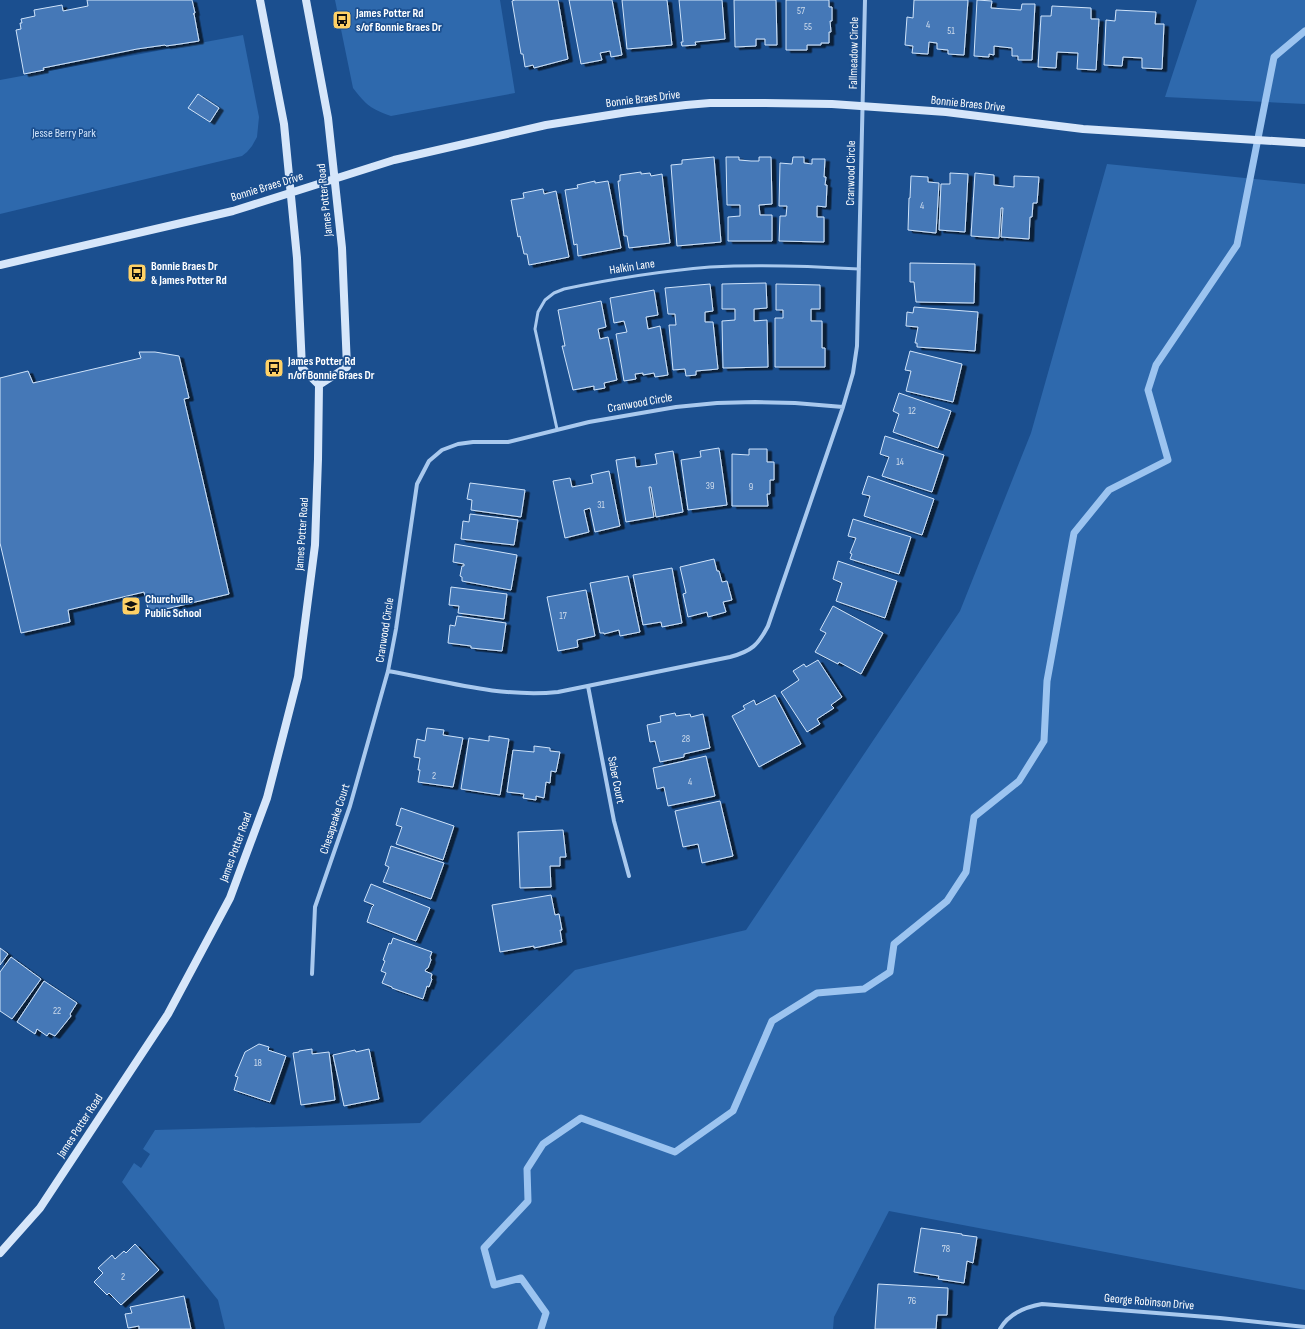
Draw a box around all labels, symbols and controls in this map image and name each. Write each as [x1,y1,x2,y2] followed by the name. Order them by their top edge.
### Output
[797,5,805,17] house number: 57
[355,6,442,35] place label: James Potter Rd s/of Bonnie Braes Dr
[331,9,353,31] bus stop icon: James Potter Rd s/of Bonnie Braes Dr
[846,17,862,89] street label: Fallmeadow Circle
[926,19,930,31] house number: 4
[804,21,812,33] house number: 55
[947,25,955,37] house number: 51
[605,87,681,111] street label: Bonnie Braes Drive
[930,93,1006,115] street label: Bonnie Braes Drive
[31,126,96,141] park label: Jesse Berry Park
[843,140,859,206] street label: Cranwood Circle
[314,163,336,238] street label: James Potter Road
[229,169,305,205] street label: Bonnie Braes Drive
[920,200,924,212] house number: 4
[608,256,656,278] street label: Halkin Lane
[151,259,227,288] place label: Bonnie Braes Dr & James Potter Rd
[126,262,148,284] bus stop icon: Bonnie Braes Dr & James Potter Rd
[287,354,375,383] place label: James Potter Rd n/of Bonnie Braes Dr
[263,357,285,379] bus stop icon: James Potter Rd n/of Bonnie Braes Dr
[606,390,674,416] street label: Cranwood Circle
[908,405,916,417] house number: 12
[896,456,904,468] house number: 14
[706,480,714,492] house number: 39
[749,481,753,493] house number: 9
[292,497,312,572] street label: James Potter Road
[597,499,605,511] house number: 31
[145,592,202,621] place label: Churchville Public School
[120,595,142,617] school or university icon: Churchville Public School
[372,596,398,664] street label: Cranwood Circle
[559,610,567,622] house number: 17
[682,733,690,745] house number: 28
[604,755,628,805] street label: Saber Court
[432,770,436,782] house number: 2
[688,776,692,788] house number: 4
[317,782,354,856] street label: Chesapeake Court
[216,810,256,885] street label: James Potter Road
[53,1005,61,1017] house number: 22
[254,1057,262,1069] house number: 18
[53,1091,106,1162] street label: James Potter Road
[942,1243,950,1255] house number: 78
[121,1271,125,1283] house number: 2
[1103,1291,1195,1313] street label: George Robinson Drive
[908,1295,916,1307] house number: 76

